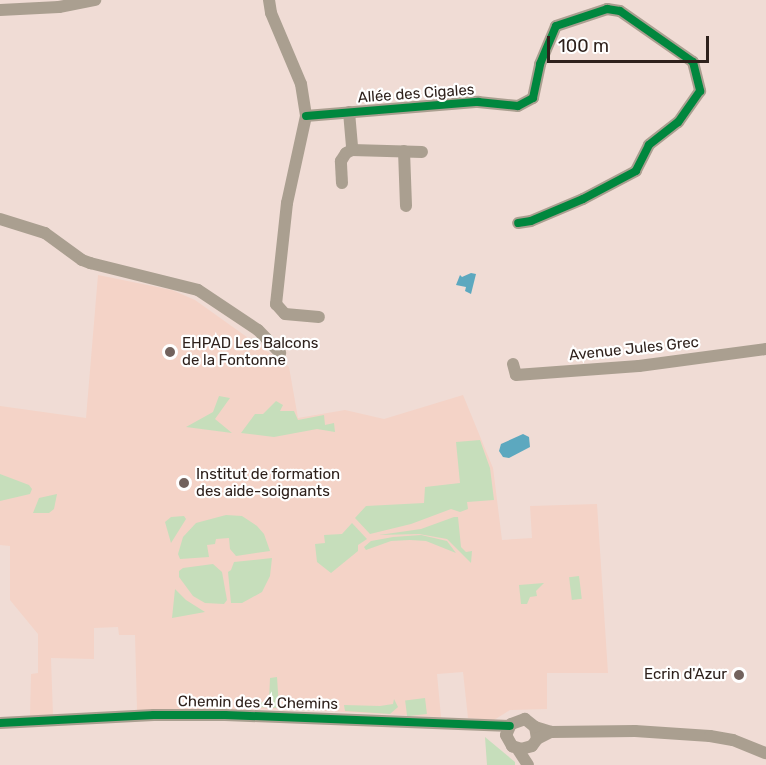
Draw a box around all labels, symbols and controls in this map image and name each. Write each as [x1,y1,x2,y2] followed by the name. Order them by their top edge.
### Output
[550,24,712,62] scale bar
[558,35,609,57] text: 100 m
[357,81,475,107] street label: Allée des Cigales
[568,333,700,365] street label: Avenue Jules Grec
[182,334,318,369] place label: EHPAD Les Balcons de la Fontonne
[163,345,177,359] marker: EHPAD Les Balcons de la Fontonne
[196,465,340,500] place label: Institut de formation des aide-soignants
[177,476,191,490] marker: Institut de formation des aide-soignants
[644,666,727,684] place label: Ecrin d'Azur
[732,668,746,682] marker: Ecrin d'Azur
[178,693,338,713] street label: Chemin des 4 Chemins

